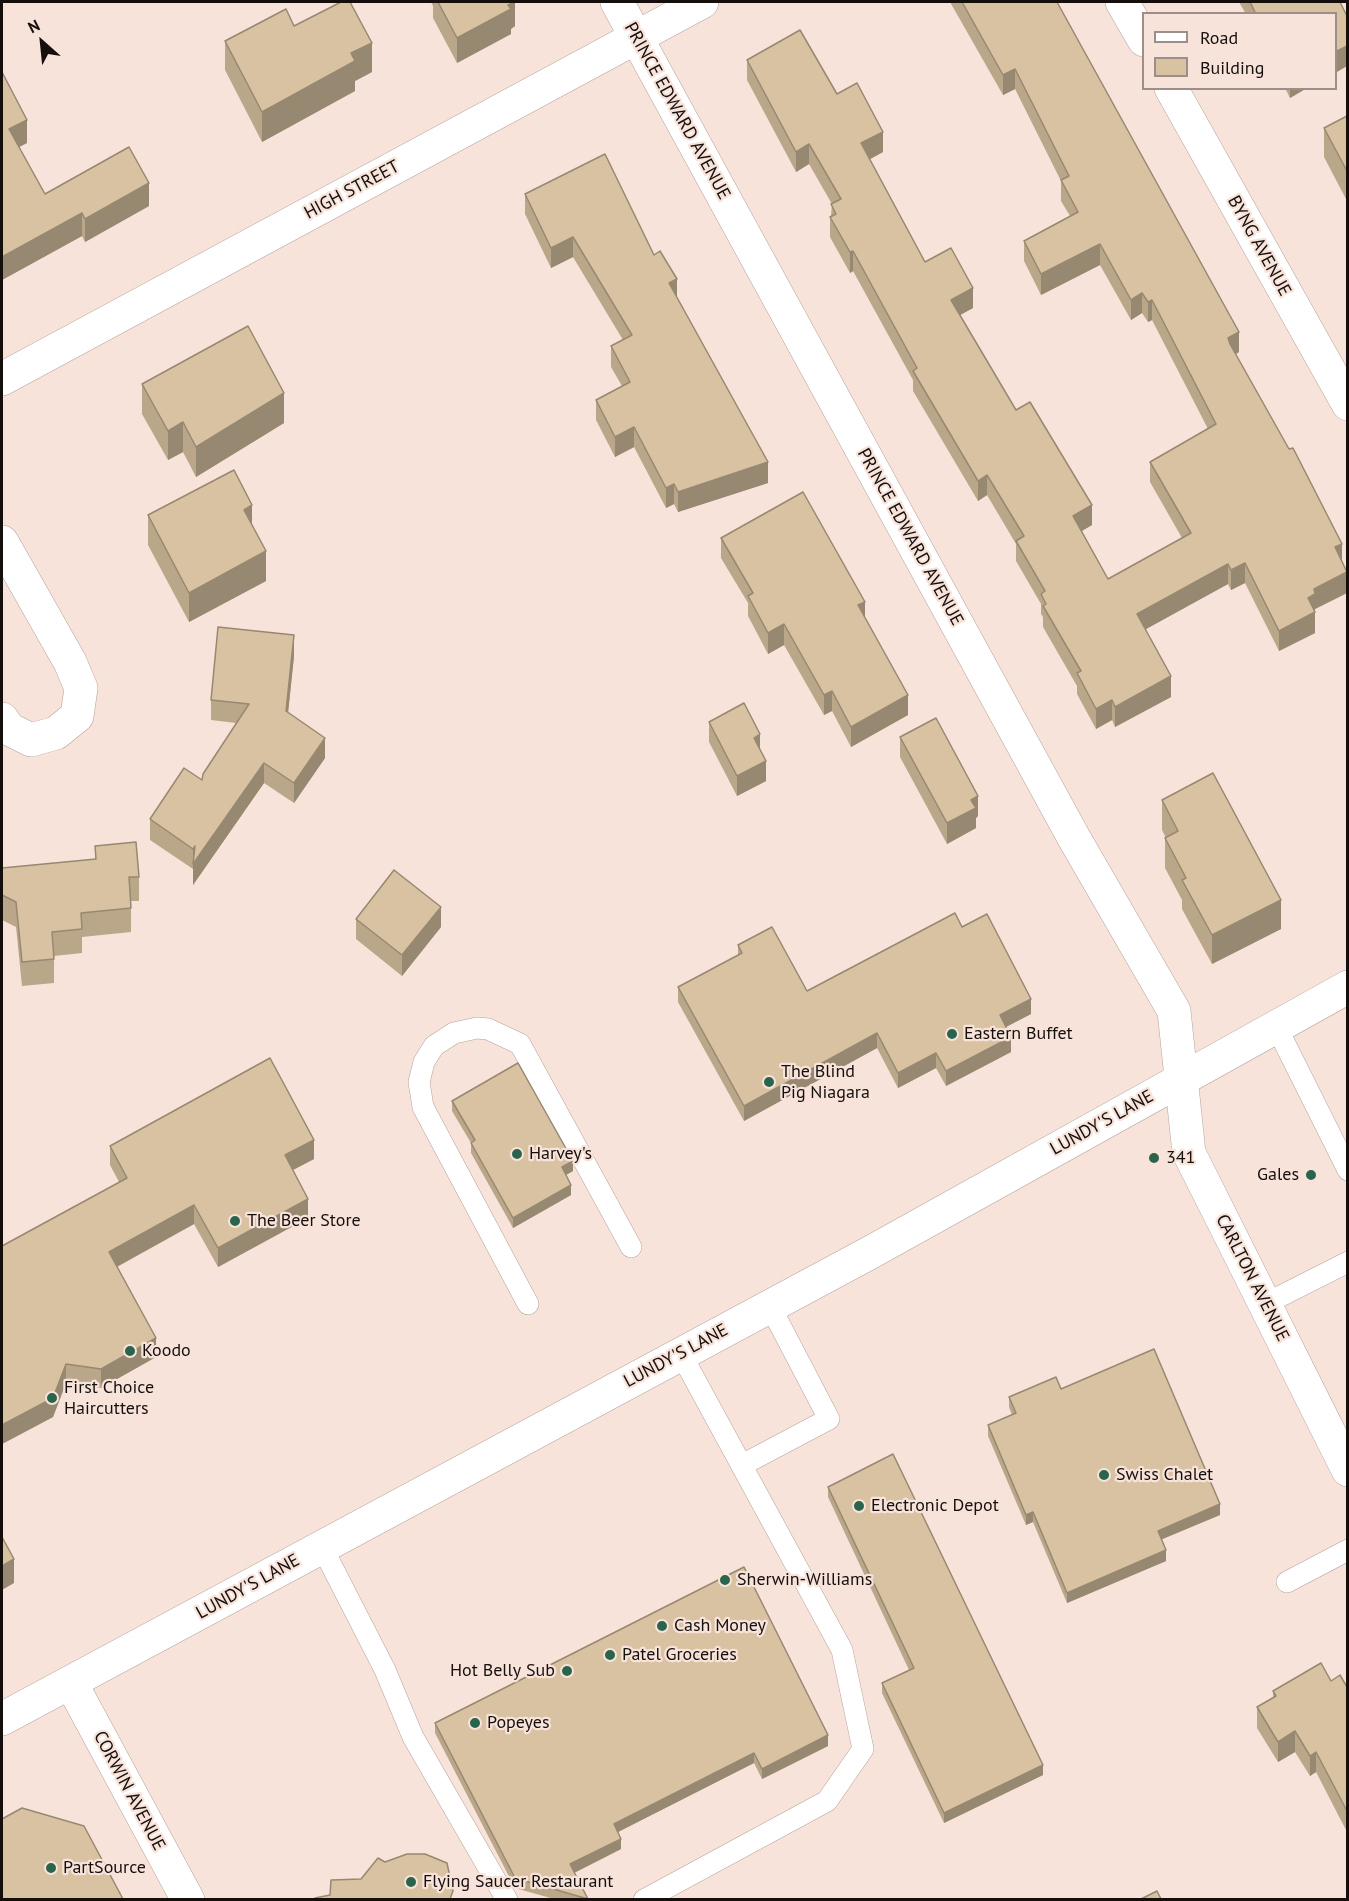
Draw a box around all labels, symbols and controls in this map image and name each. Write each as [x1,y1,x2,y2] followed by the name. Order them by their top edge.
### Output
[12,12,72,72] north arrow
[1142,12,1337,90] legend
[25,15,43,37] text: N
[619,19,735,203] street label: PRINCE EDWARD AVENUE
[1200,26,1238,49] text: Road
[1200,56,1264,79] text: Building
[301,156,403,224] street label: HIGH STREET
[1223,192,1295,300] street label: BYNG AVENUE
[852,445,968,629] street label: PRINCE EDWARD AVENUE
[964,1023,1073,1045] place label: Eastern Buffet
[945,1027,959,1041] marker: Eastern Buffet
[781,1061,870,1104] place label: The Blind Pig Niagara
[762,1075,776,1089] marker: The Blind Pig Niagara
[1047,1086,1157,1160] street label: LUNDY'S LANE
[529,1143,592,1165] place label: Harvey's
[510,1147,524,1161] marker: Harvey's
[1166,1147,1195,1169] place label: 341
[1147,1151,1161,1165] marker: 341
[1257,1164,1299,1186] place label: Gales
[1304,1168,1318,1182] marker: Gales
[247,1210,361,1232] place label: The Beer Store
[1211,1211,1293,1345] street label: CARLTON AVENUE
[228,1214,242,1228] marker: The Beer Store
[620,1319,732,1393] street label: LUNDY'S LANE
[142,1340,191,1362] place label: Koodo
[123,1344,137,1358] marker: Koodo
[64,1377,154,1420] place label: First Choice Haircutters
[45,1391,59,1405] marker: First Choice Haircutters
[1116,1464,1213,1486] place label: Swiss Chalet
[1097,1468,1111,1482] marker: Swiss Chalet
[871,1495,999,1517] place label: Electronic Depot
[852,1499,866,1513] marker: Electronic Depot
[193,1550,303,1624] street label: LUNDY'S LANE
[737,1569,872,1591] place label: Sherwin-Williams
[718,1573,732,1587] marker: Sherwin-Williams
[674,1615,766,1637] place label: Cash Money
[655,1619,669,1633] marker: Cash Money
[622,1644,737,1666] place label: Patel Groceries
[603,1648,617,1662] marker: Patel Groceries
[450,1660,555,1682] place label: Hot Belly Sub
[560,1664,574,1678] marker: Hot Belly Sub
[487,1712,549,1734] place label: Popeyes
[468,1716,482,1730] marker: Popeyes
[88,1728,170,1854] street label: CORWIN AVENUE
[63,1857,146,1879] place label: PartSource
[44,1861,58,1875] marker: PartSource
[423,1871,613,1893] place label: Flying Saucer Restaurant
[404,1875,418,1889] marker: Flying Saucer Restaurant

